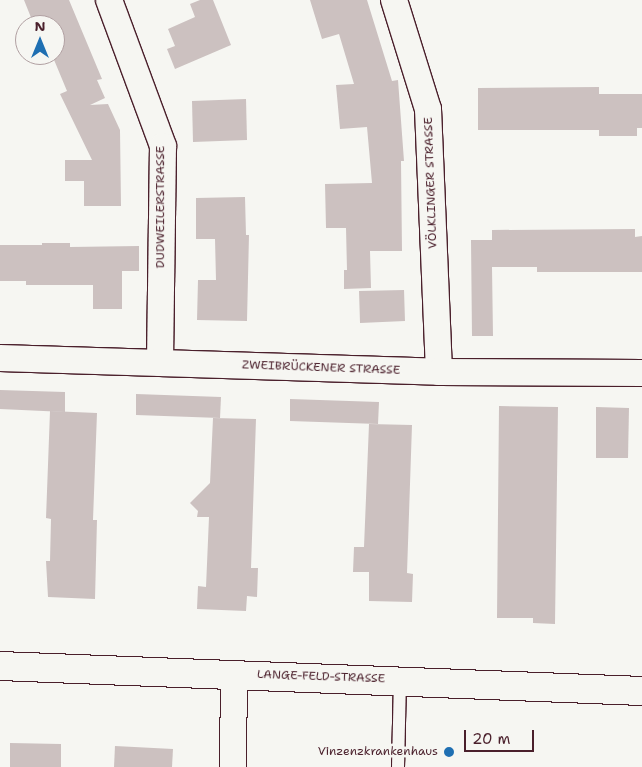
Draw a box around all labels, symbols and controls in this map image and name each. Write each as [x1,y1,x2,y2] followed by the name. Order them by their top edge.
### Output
[15,15,65,65] north arrow
[34,17,46,35] text: N
[422,117,440,249] street label: VÖLKLINGER STRASSE
[154,146,168,268] street label: DUDWEILERSTRASSE
[242,358,400,378] street label: ZWEIBRÜCKENER STRASSE
[257,668,385,686] street label: LANGE-FELD-STRASSE
[467,720,537,752] scale bar
[472,729,511,749] text: 20 m
[318,745,438,759] place label: Vinzenzkrankenhaus
[442,745,456,759] marker: Vinzenzkrankenhaus

